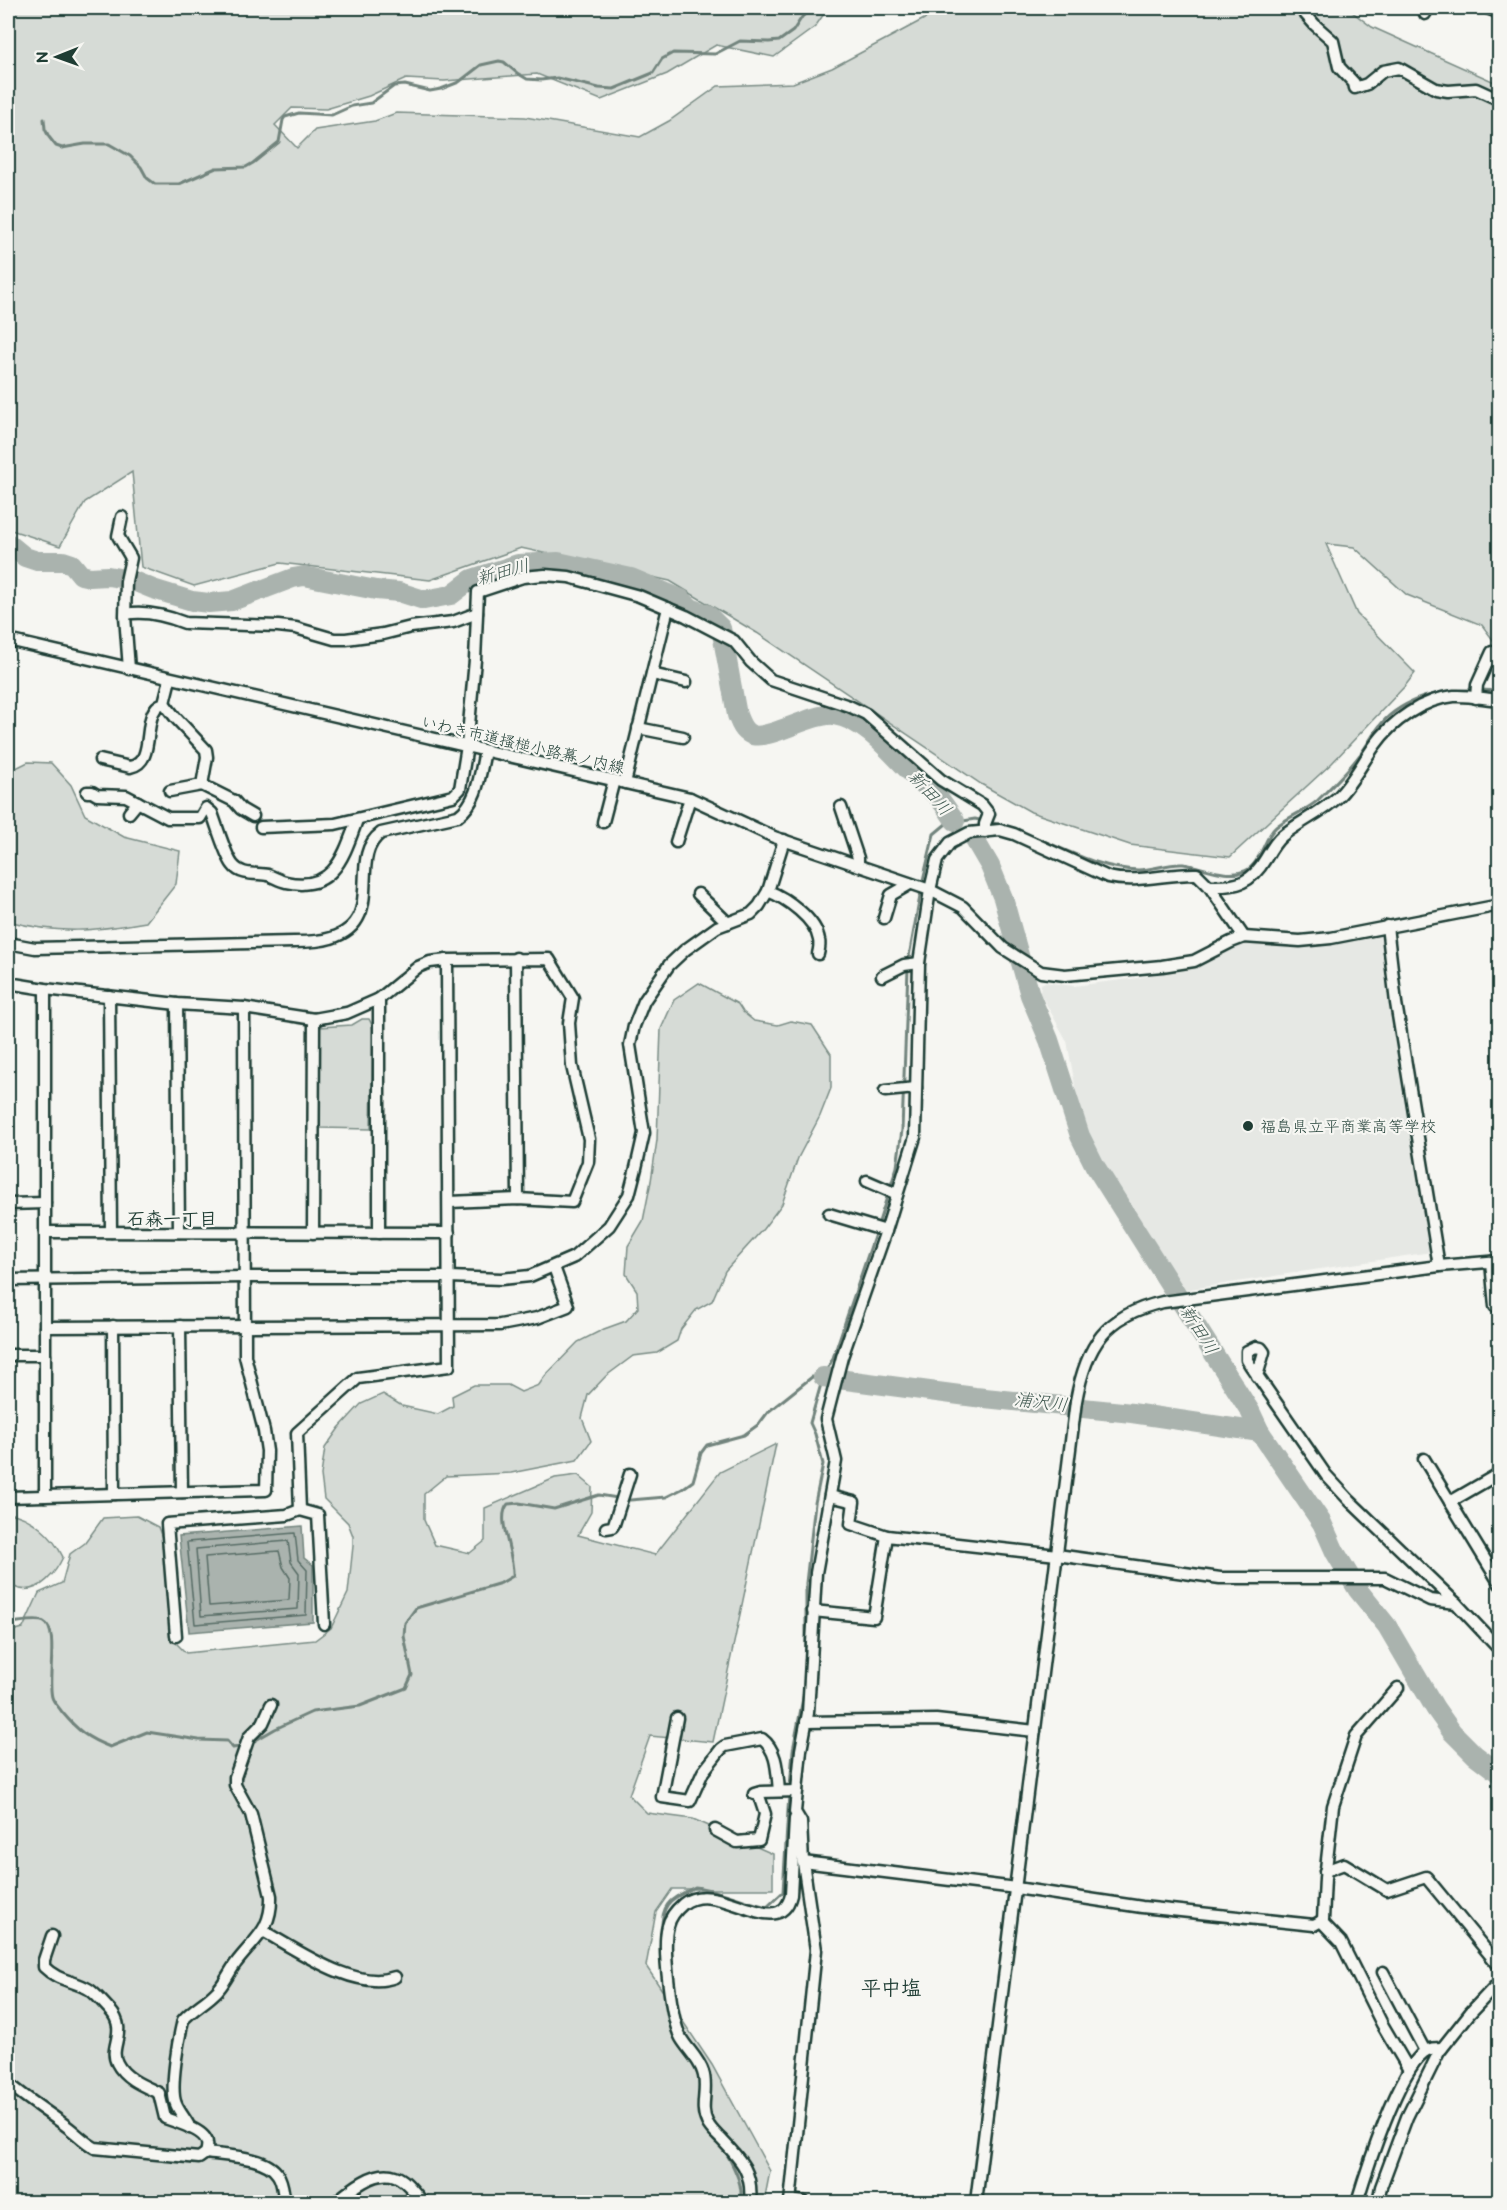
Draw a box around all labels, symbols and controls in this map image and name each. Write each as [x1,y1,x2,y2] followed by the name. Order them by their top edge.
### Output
[27,27,87,87] north arrow
[34,51,53,63] text: N
[474,555,532,590] water label: 新田川
[419,713,626,778] street label: いわき市道搔槌小路幕ノ内線
[904,766,956,820] water label: 新田川
[1260,1118,1436,1137] place label: 福島県立平商業高等学校
[1241,1119,1255,1133] marker: 福島県立平商業高等学校
[127,1209,217,1230] district label: 石森一丁目
[1175,1302,1222,1359] water label: 新田川
[1013,1389,1069,1416] water label: 浦沢川
[861,1977,922,2001] district label: 平中塩

